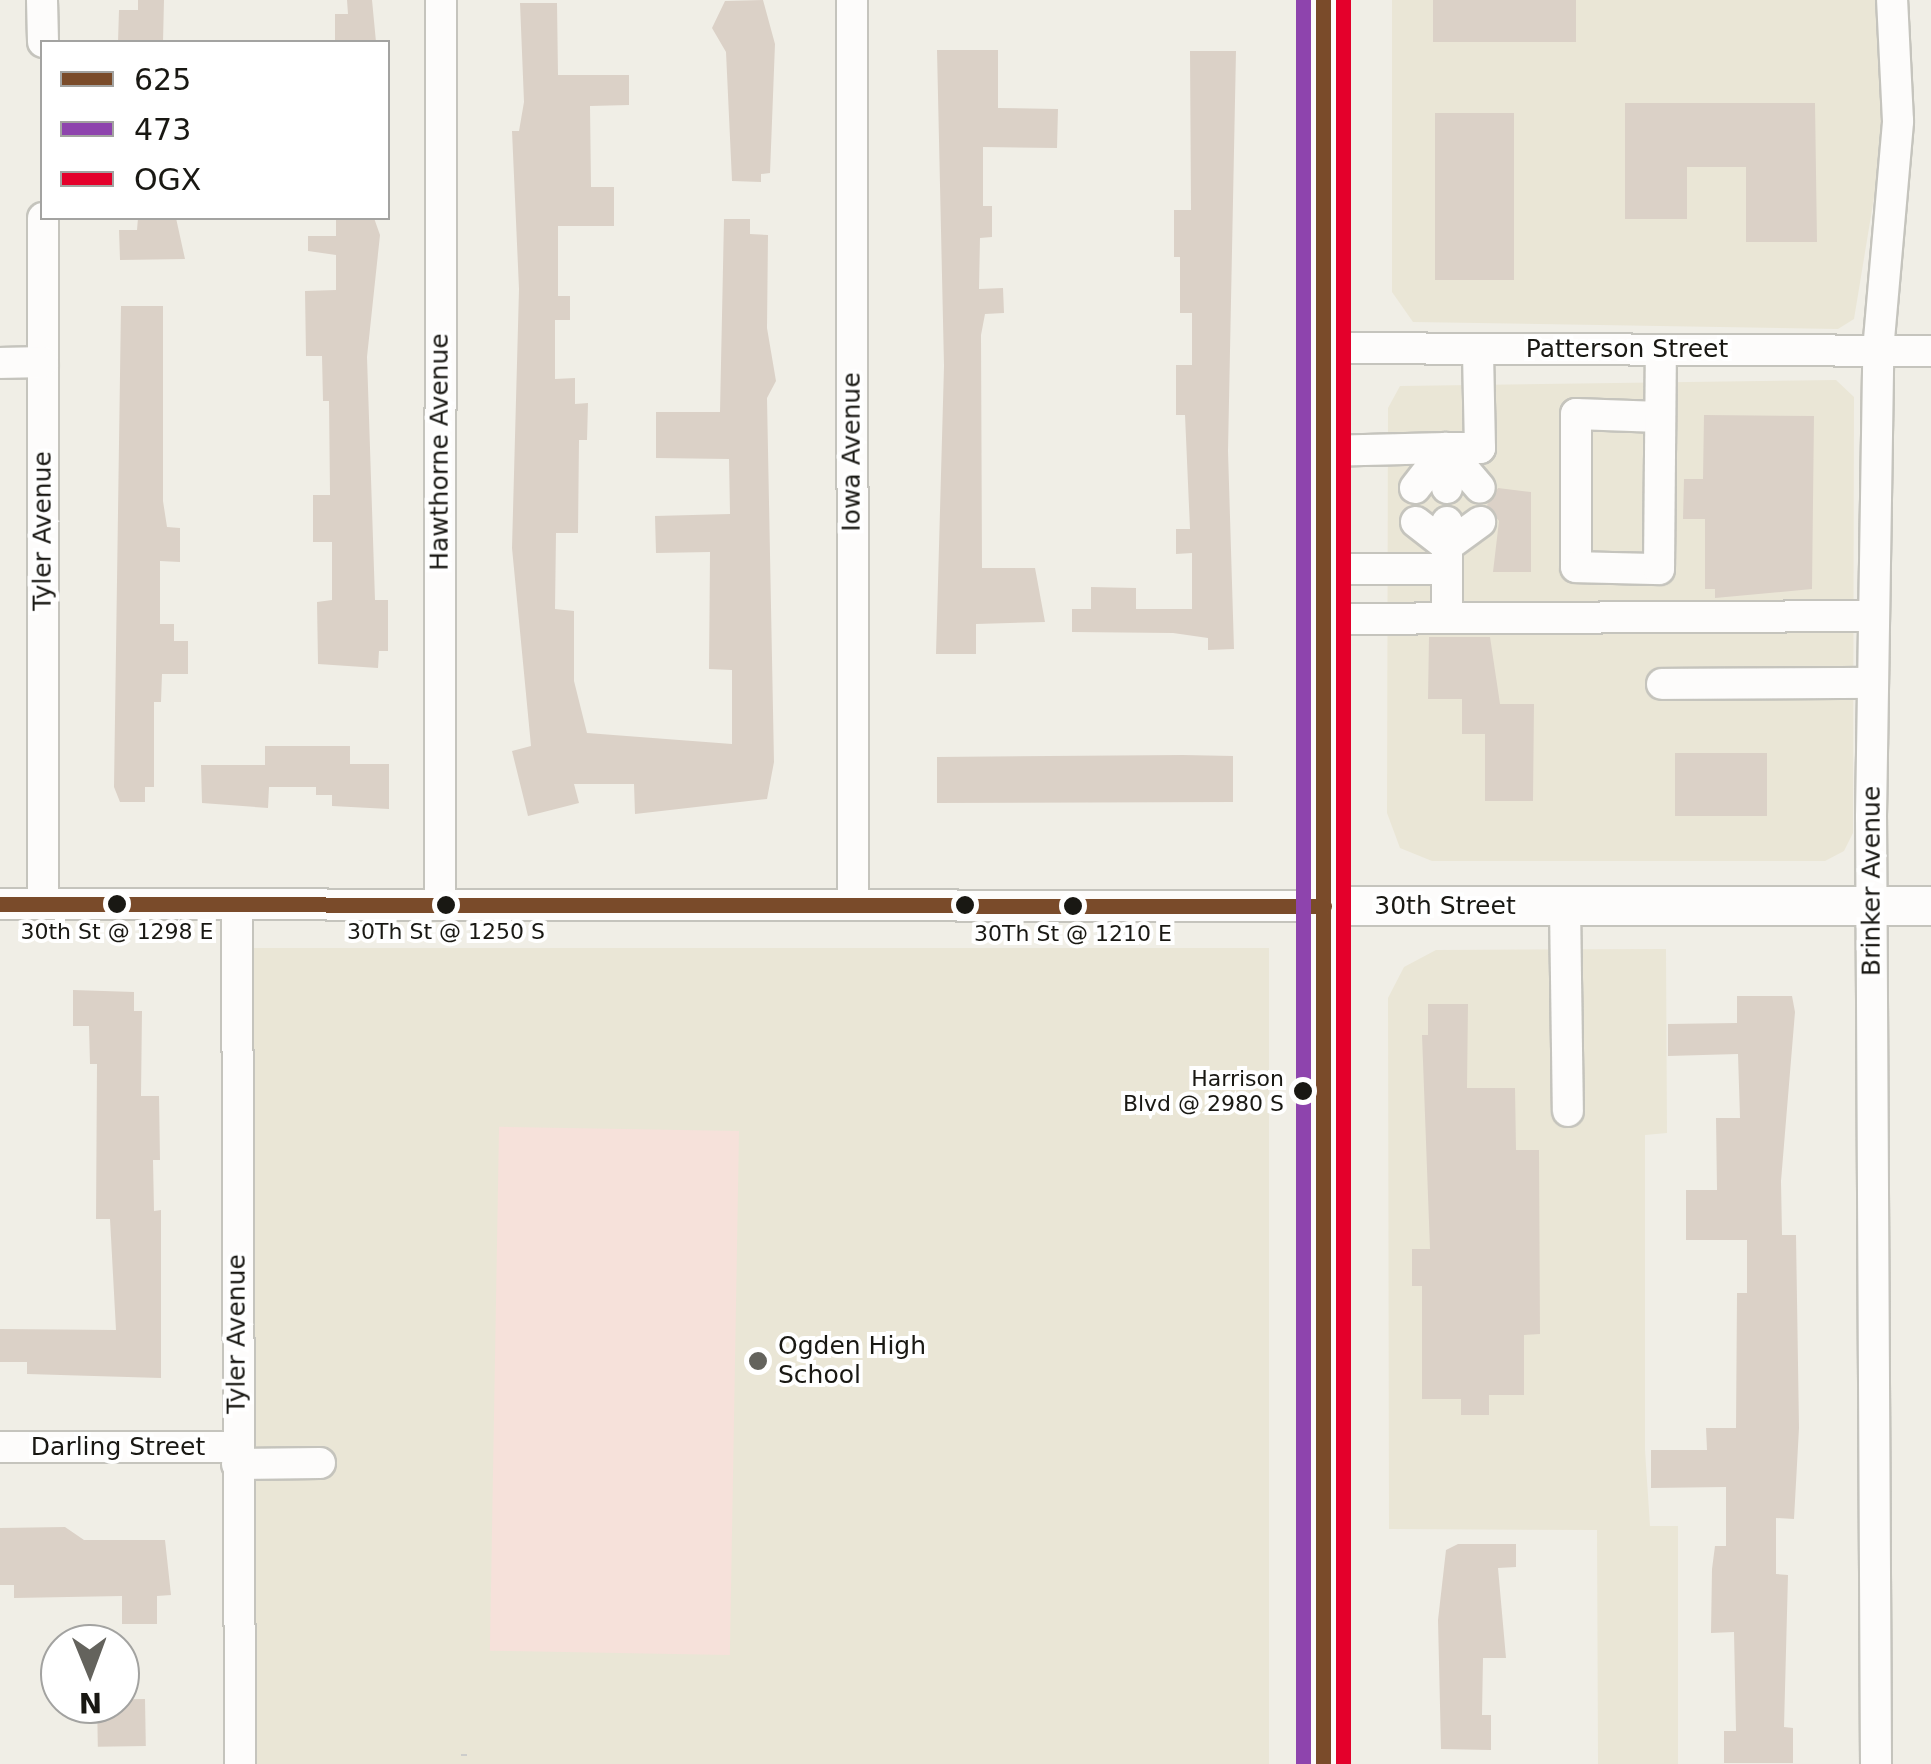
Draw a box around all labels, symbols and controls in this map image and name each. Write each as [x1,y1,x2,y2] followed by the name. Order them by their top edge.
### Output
[40,40,390,220] legend
[134,62,191,97] text: 625
[134,112,191,147] text: 473
[134,162,201,197] text: OGX
[425,333,455,571] street label: Hawthorne Avenue
[1526,334,1728,364] street label: Patterson Street
[837,372,867,532] street label: Iowa Avenue
[28,451,58,611] street label: Tyler Avenue
[1857,786,1887,976] street label: Brinker Avenue
[1374,891,1516,921] street label: 30th Street
[107,894,127,914] marker: 30th St @ 1298 E
[436,895,456,915] marker: 30Th St @ 1250 S
[955,895,975,915] unlabelled marker
[1063,896,1083,916] marker: 30Th St @ 1210 E
[20,919,214,945] place label: 30th St @ 1298 E
[347,919,545,945] place label: 30Th St @ 1250 S
[974,921,1172,947] place label: 30Th St @ 1210 E
[1123,1065,1284,1116] place label: Harrison Blvd @ 2980 S
[1293,1081,1313,1101] marker: Harrison Blvd @ 2980 S
[222,1254,252,1414] street label: Tyler Avenue
[778,1332,926,1391] place label: Ogden High School
[747,1350,769,1372] marker: Ogden High School
[31,1432,205,1462] street label: Darling Street
[40,1624,140,1724] north arrow
[78,1686,103,1719] text: N

